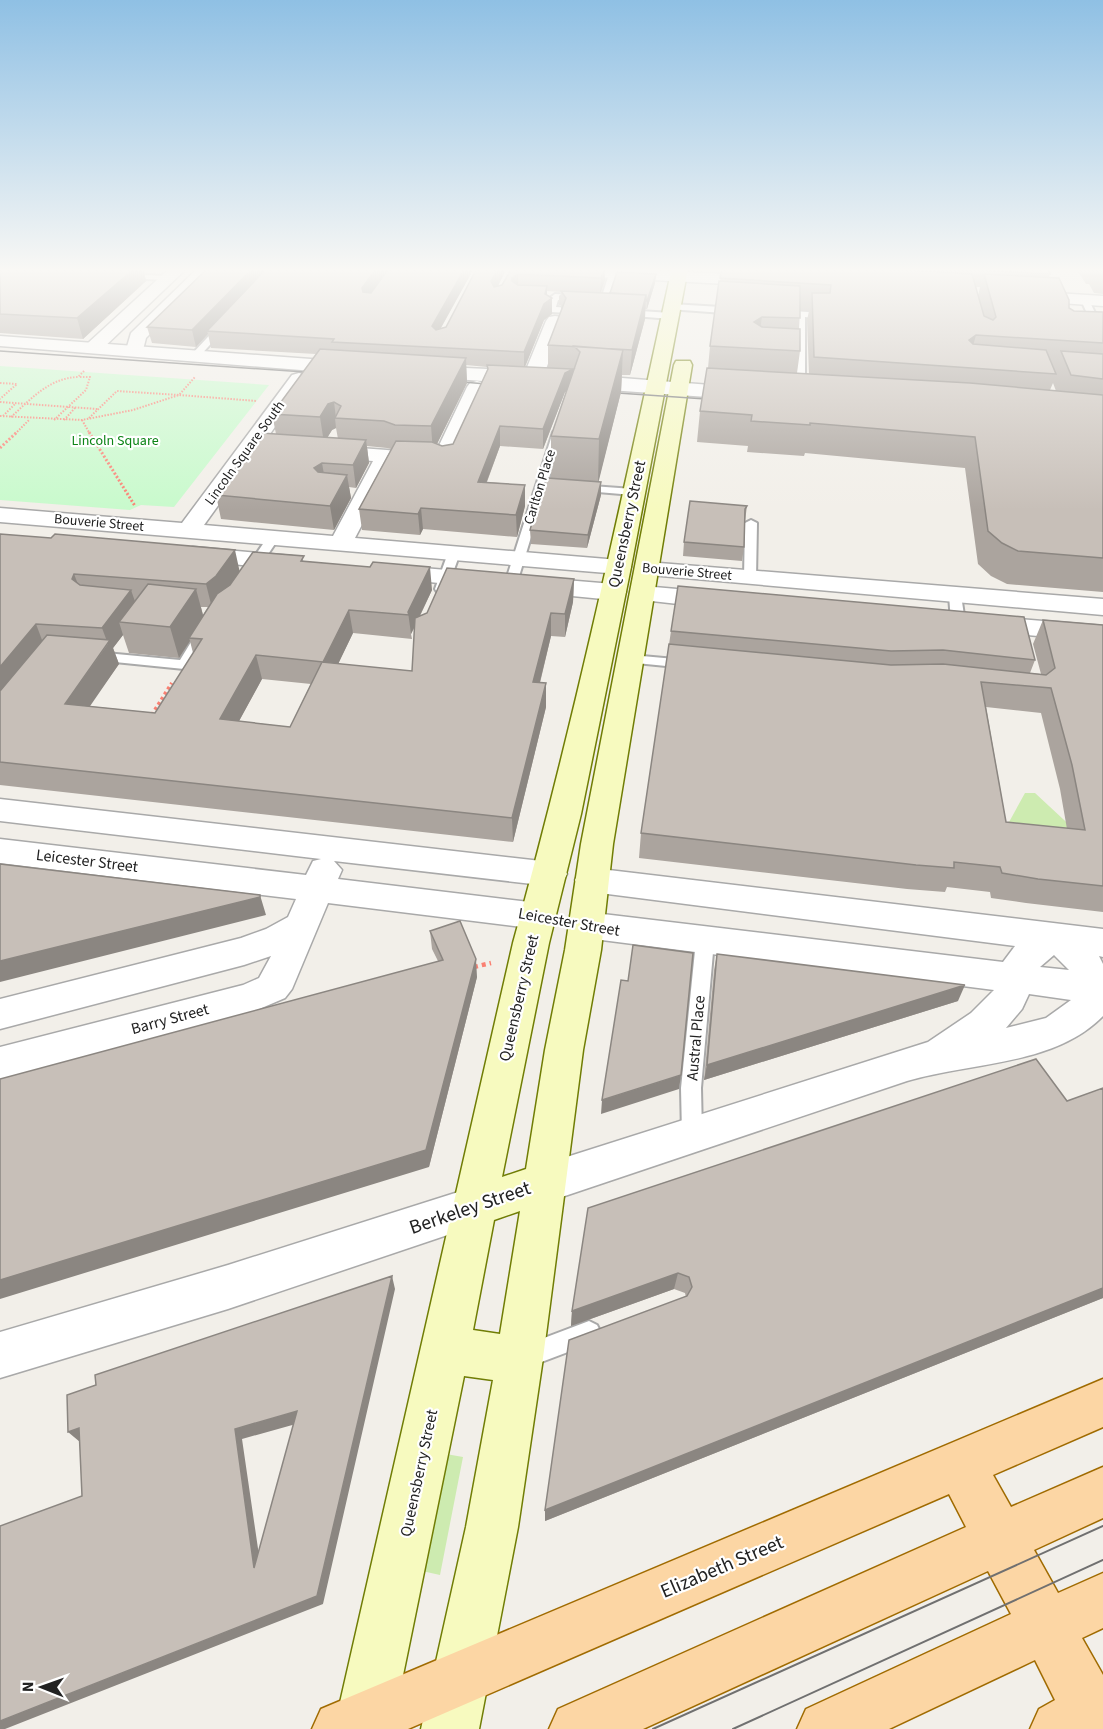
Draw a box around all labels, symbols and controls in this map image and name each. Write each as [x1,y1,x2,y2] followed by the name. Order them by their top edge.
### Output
[200,397,290,509] street label: Lincoln Square South
[71,431,159,451] park label: Lincoln Square
[519,447,561,527] street label: Carlton Place
[603,458,651,590] street label: Queensberry Street
[53,509,145,537] street label: Bouverie Street
[641,558,733,586] street label: Bouverie Street
[35,844,140,878] street label: Leicester Street
[517,902,622,942] street label: Leicester Street
[494,932,544,1064] street label: Queensberry Street
[681,994,711,1082] street label: Austral Place
[129,998,212,1040] street label: Barry Street
[406,1174,535,1242] street label: Berkeley Street
[395,1407,443,1539] street label: Queensberry Street
[656,1528,788,1606] street label: Elizabeth Street
[12,1657,72,1717] north arrow
[17,1681,39,1692] text: N

